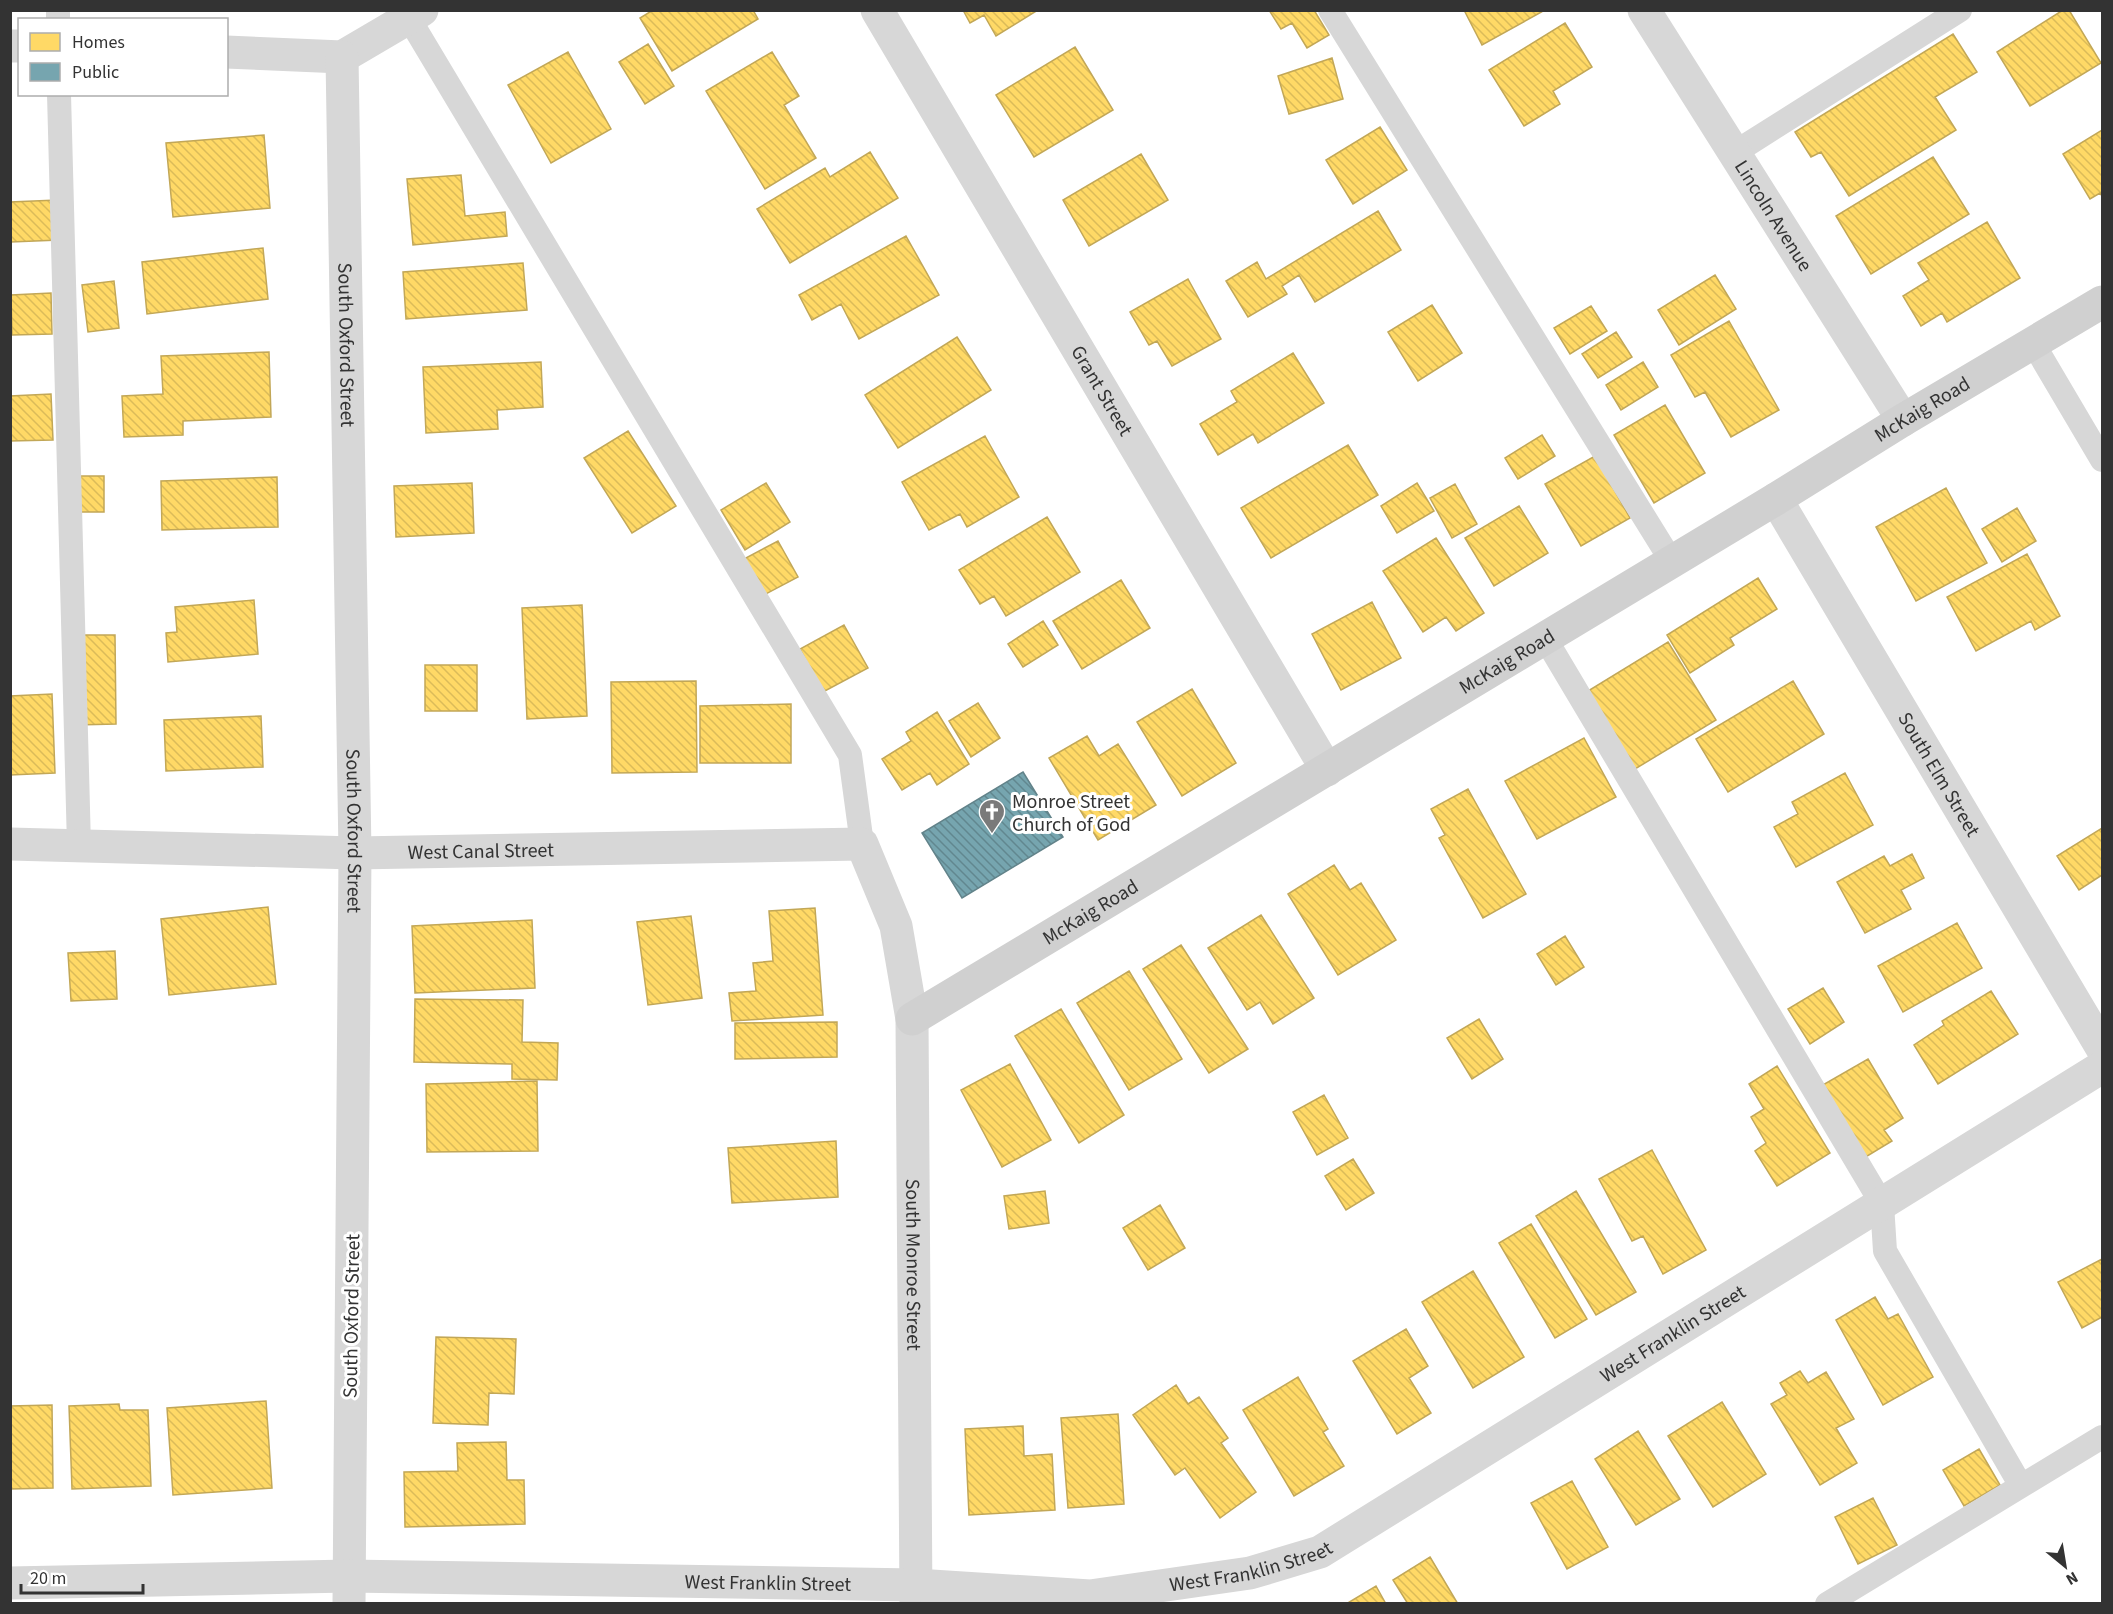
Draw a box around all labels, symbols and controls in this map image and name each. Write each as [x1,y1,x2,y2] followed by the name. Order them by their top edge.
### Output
[18,18,228,96] legend
[72,30,125,55] text: Homes
[72,60,119,85] text: Public
[1727,155,1819,277] street label: Lincoln Avenue
[330,263,361,428] street label: South Oxford Street
[1064,340,1139,442] street label: Grant Street
[1869,370,1976,449] street label: McKaig Road
[1454,622,1560,702] street label: McKaig Road
[1891,707,1987,842] street label: South Elm Street
[338,748,368,913] street label: South Oxford Street
[1012,788,1131,839] place label: Monroe Street Church of God
[977,797,1007,835] church icon: Monroe Street Church of God
[408,836,554,867] street label: West Canal Street
[1038,873,1144,952] street label: McKaig Road
[898,1179,927,1351] street label: South Monroe Street
[337,1233,367,1398] street label: South Oxford Street
[1595,1278,1751,1390] street label: West Franklin Street
[1168,1534,1338,1599] street label: West Franklin Street
[2035,1536,2095,1596] north arrow
[21,1557,142,1595] scale bar
[30,1566,66,1591] text: 20 m
[2062,1566,2082,1590] text: N
[684,1568,852,1599] street label: West Franklin Street

